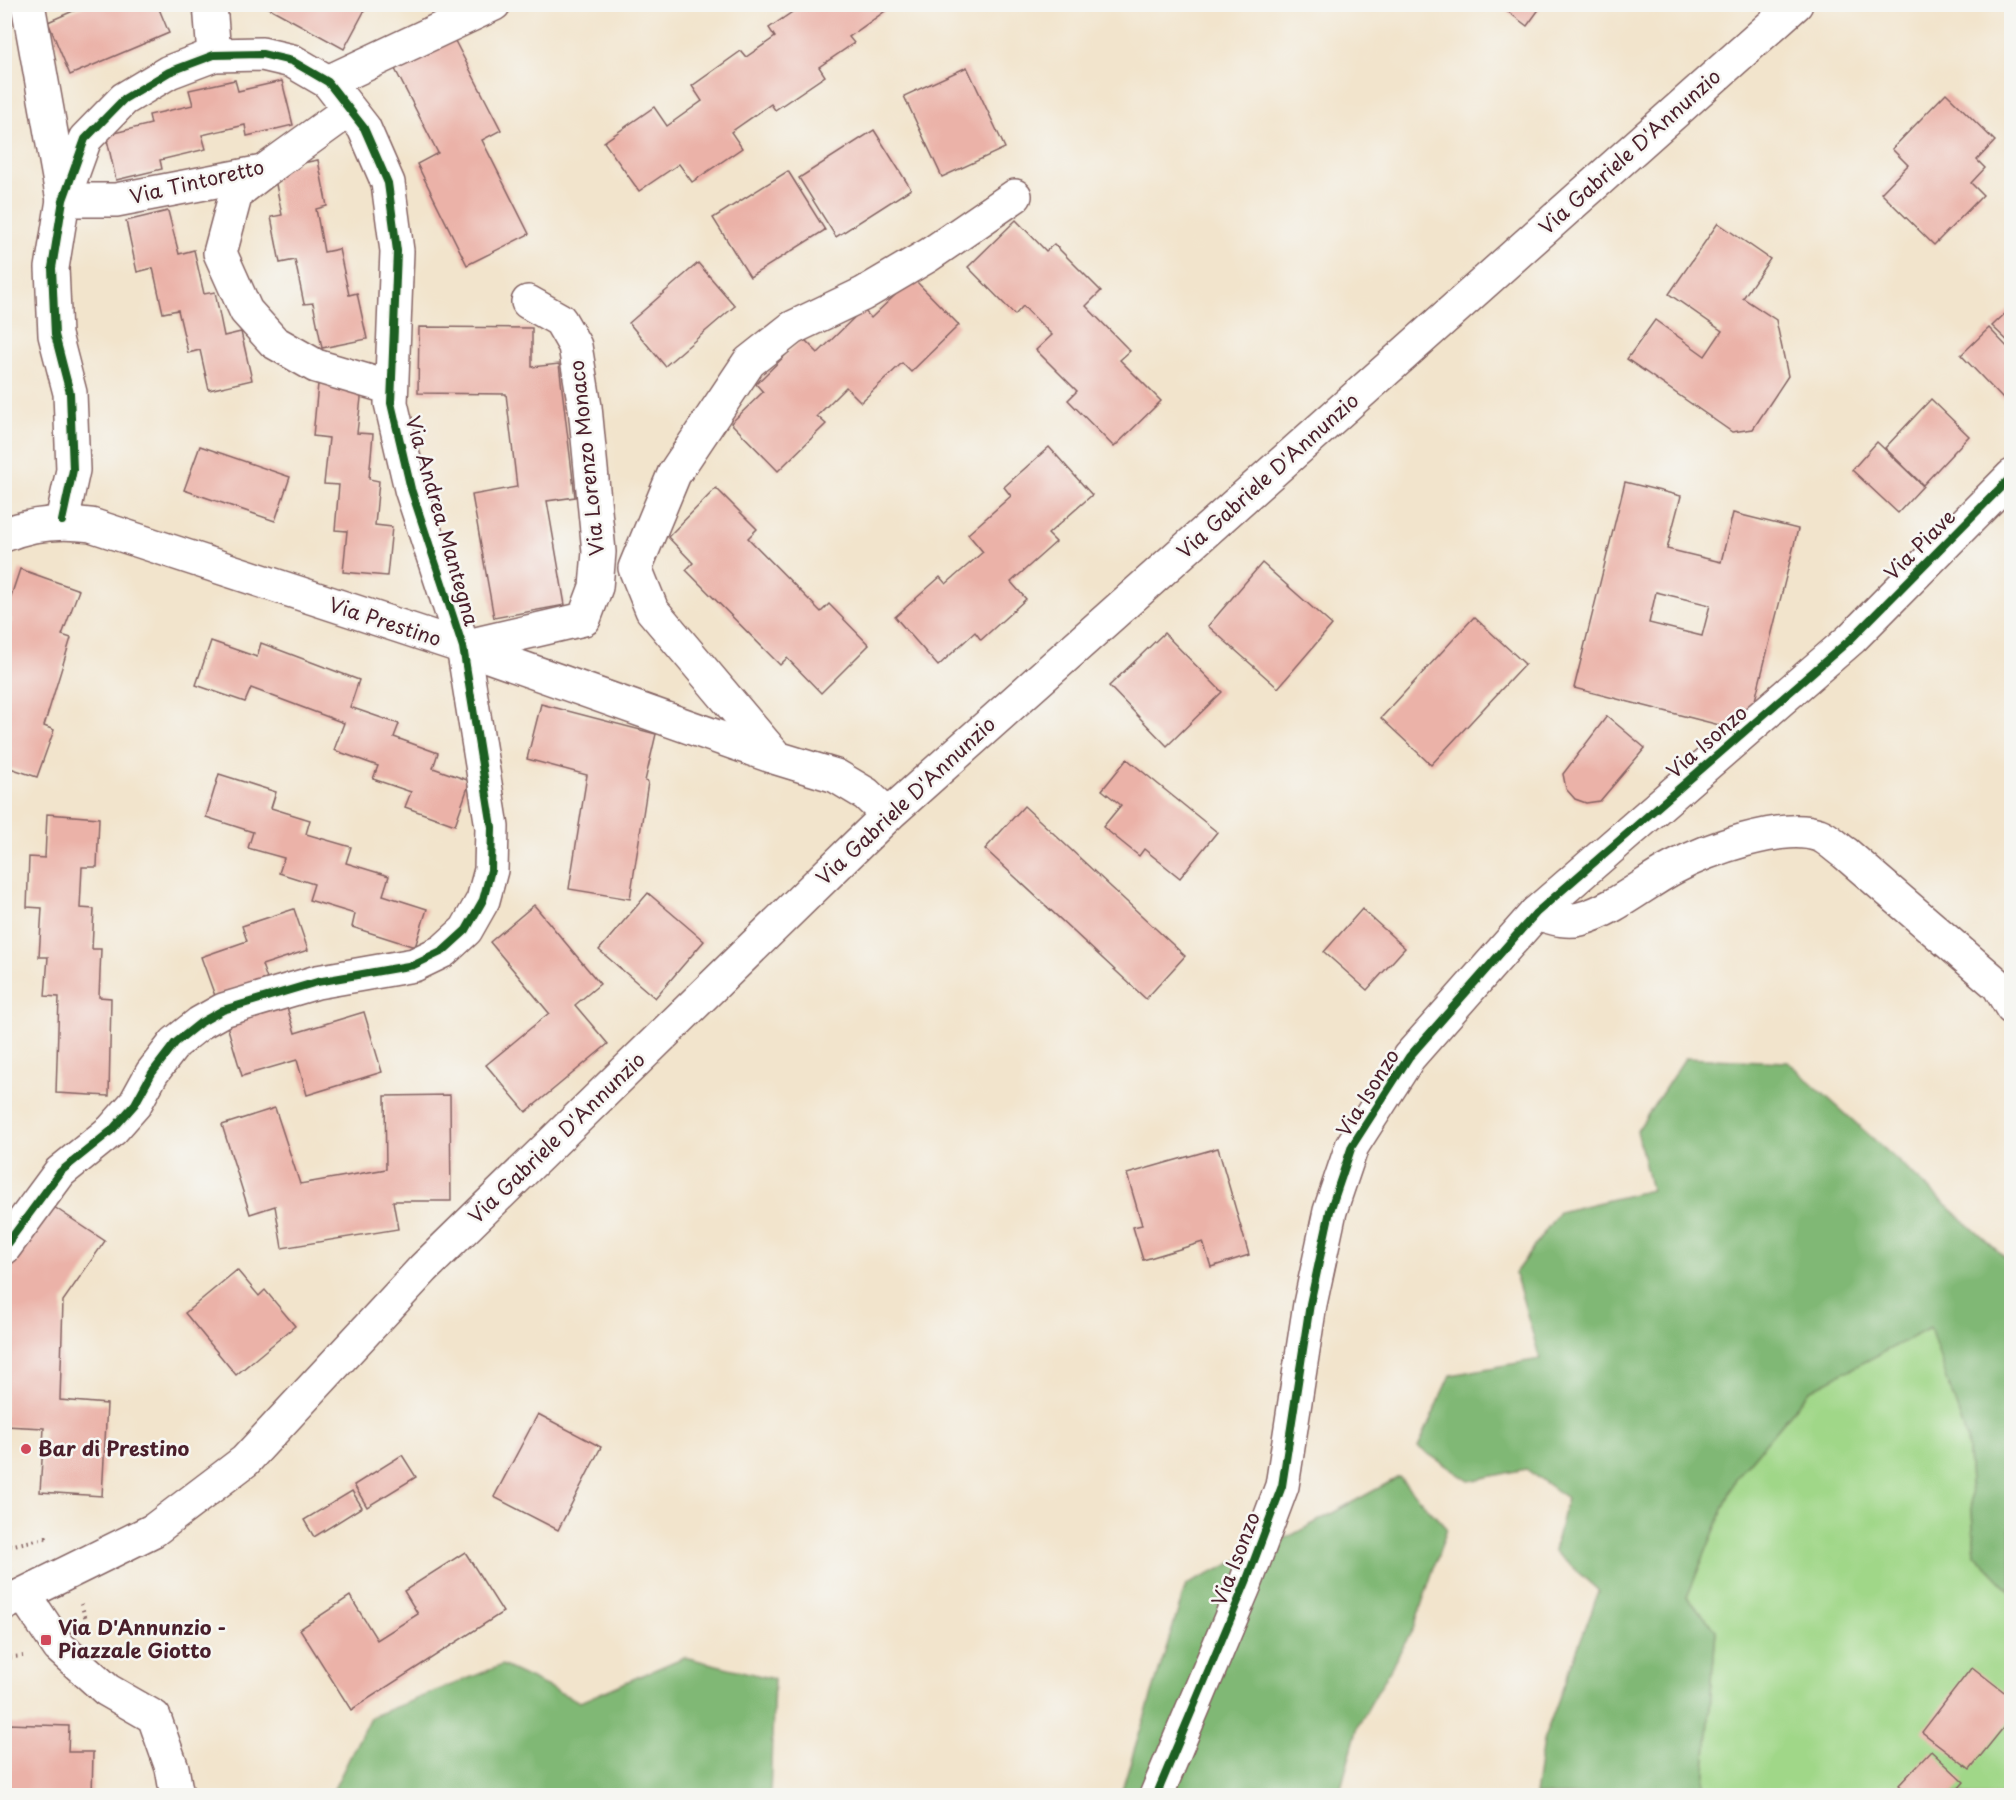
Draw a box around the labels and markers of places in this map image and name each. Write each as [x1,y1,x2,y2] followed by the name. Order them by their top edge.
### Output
[38,1433,190,1463] place label: Bar di Prestino
[19,1442,33,1456] marker: Bar di Prestino
[58,1612,227,1665] place label: Via D'Annunzio - Piazzale Giotto
[39,1633,53,1647] marker: Via D'Annunzio - Piazzale Giotto

